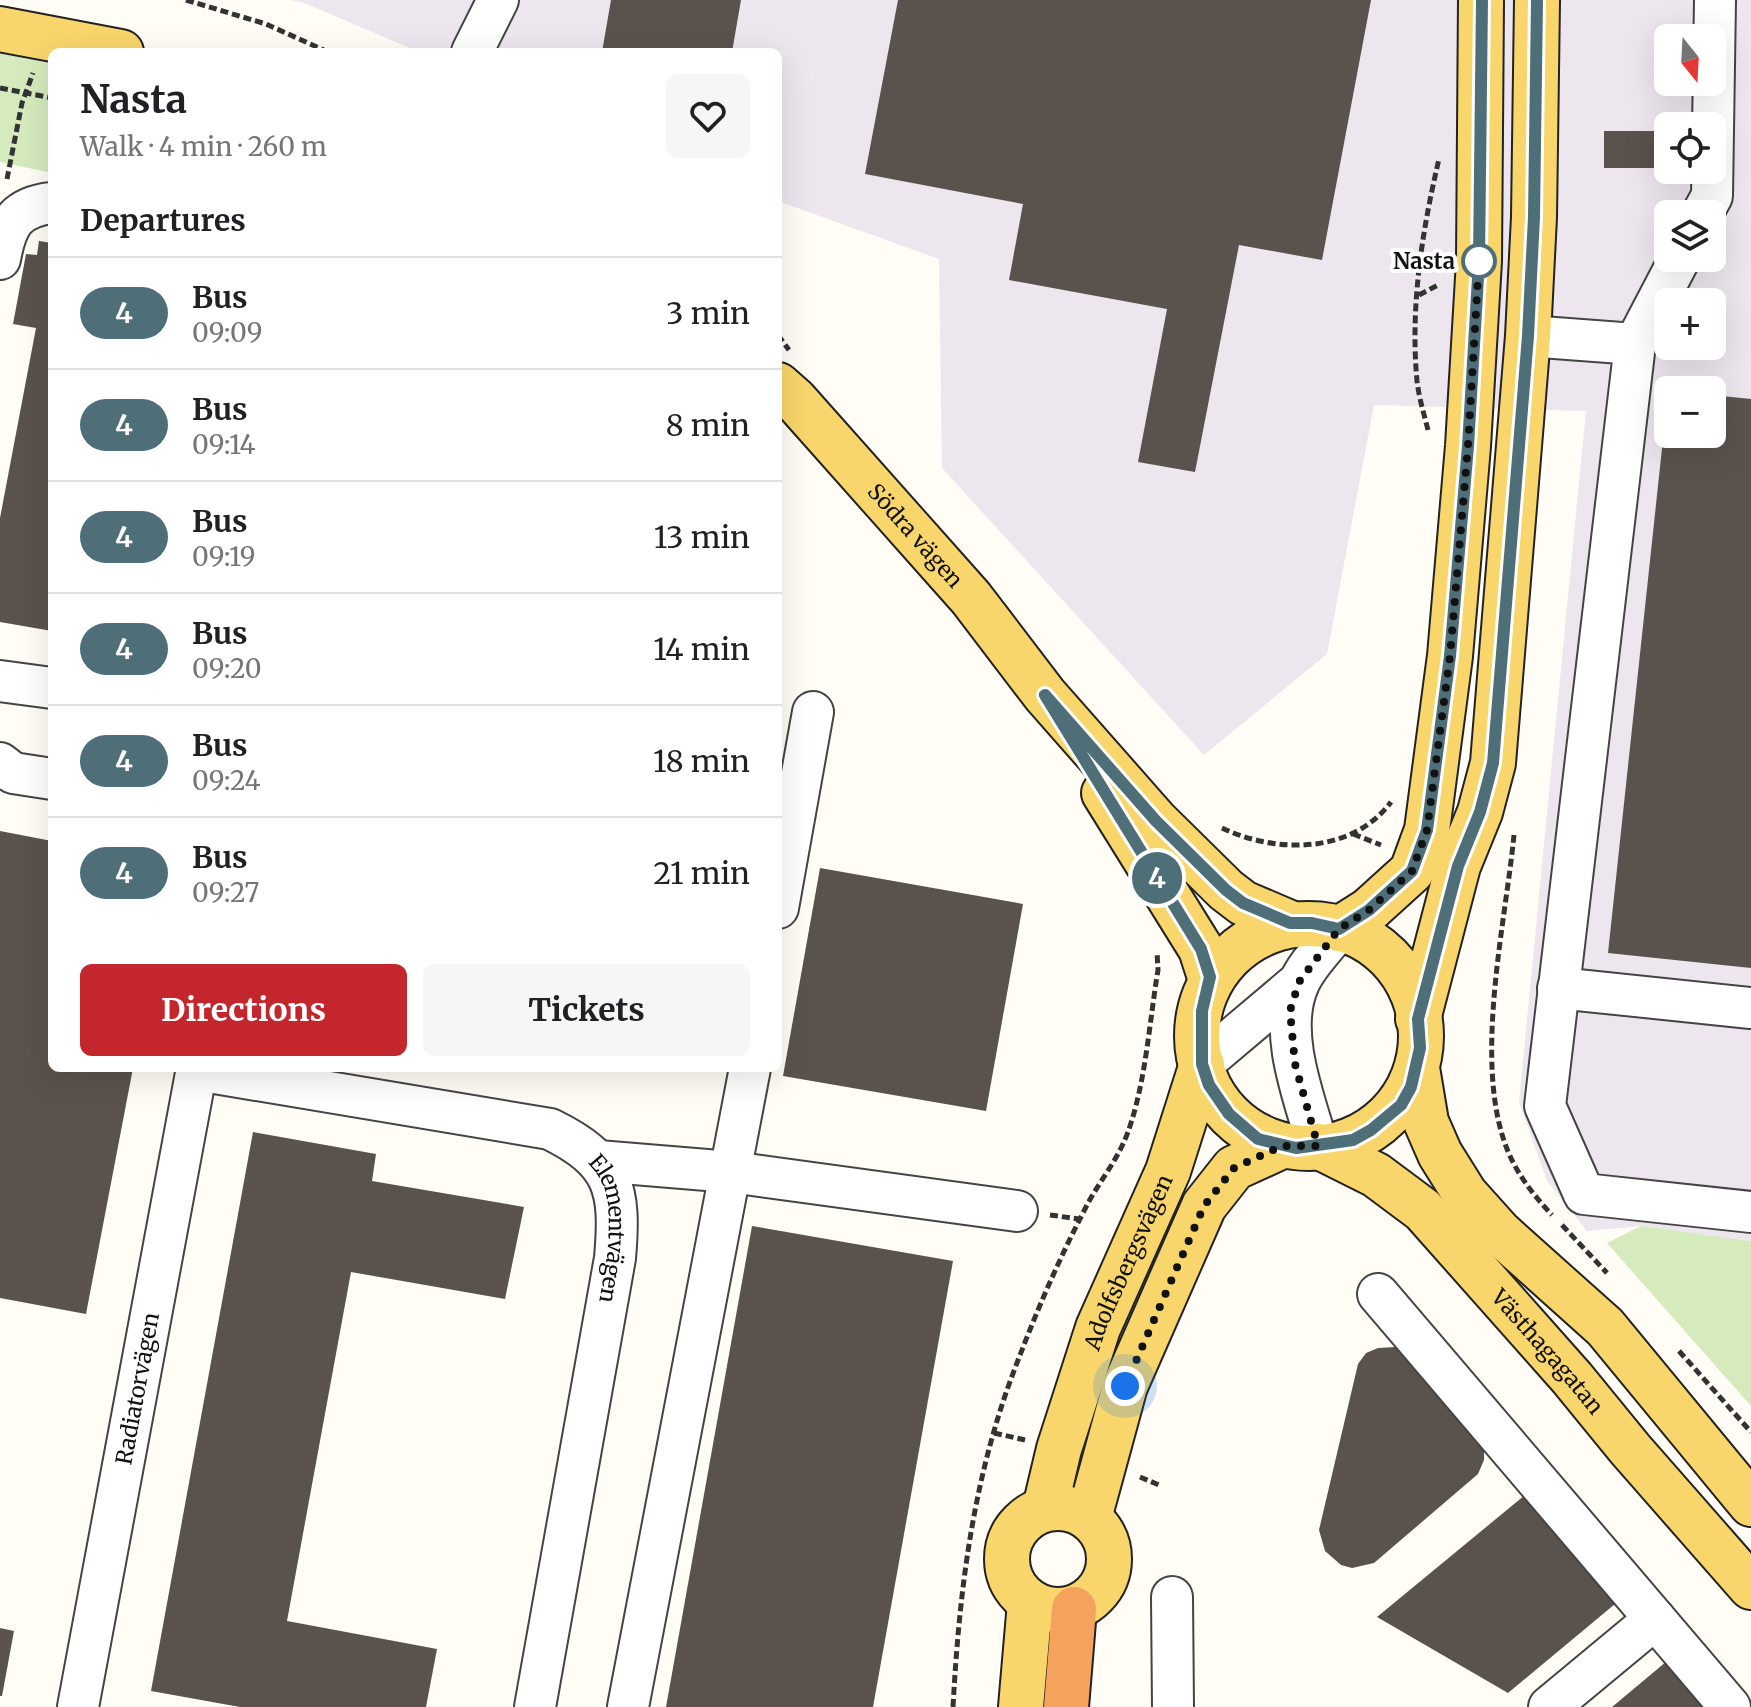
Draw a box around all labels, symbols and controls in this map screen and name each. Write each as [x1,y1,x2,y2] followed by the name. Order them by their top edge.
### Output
[1654,24,1726,96] north arrow
[1654,24,1726,448] map controls
[666,74,750,158] button: heart
[80,76,187,123] text: Nasta
[1654,112,1726,184] button: locate
[80,130,327,163] text: Walk · 4 min · 260 m
[1654,200,1726,272] button: layers
[80,201,246,239] text: Departures
[1462,244,1496,278] marker: Nasta
[1393,247,1455,275] place label: Nasta
[192,278,248,316] text: Bus
[1654,288,1726,360] button: +
[666,294,750,332] text: 3 min
[115,295,133,331] text: 4
[192,316,262,349] text: 09:09
[1654,376,1726,448] button: −
[192,390,248,428] text: Bus
[666,406,750,444] text: 8 min
[115,407,133,443] text: 4
[192,428,256,461] text: 09:14
[862,478,969,594] street label: Södra vägen
[192,502,248,540] text: Bus
[654,518,750,556] text: 13 min
[115,519,133,555] text: 4
[192,540,256,573] text: 09:19
[192,614,248,652] text: Bus
[653,630,750,668] text: 14 min
[115,631,133,667] text: 4
[192,652,262,685] text: 09:20
[192,726,248,764] text: Bus
[653,742,750,780] text: 18 min
[115,743,133,779] text: 4
[192,764,261,797] text: 09:24
[192,838,248,876] text: Bus
[1131,852,1183,904] line badge: 4
[653,854,750,892] text: 21 min
[115,855,133,891] text: 4
[1148,860,1166,896] text: 4
[192,876,259,909] text: 09:27
[80,964,407,1056] button: Directions
[423,964,750,1056] button: Tickets
[583,1148,631,1306] street label: Elementvägen
[1078,1170,1179,1354] street label: Adolfsbergsvägen
[1485,1282,1610,1420] street label: Västhagagatan
[109,1310,165,1467] street label: Radiatorvägen
[1105,1366,1145,1406] your location

